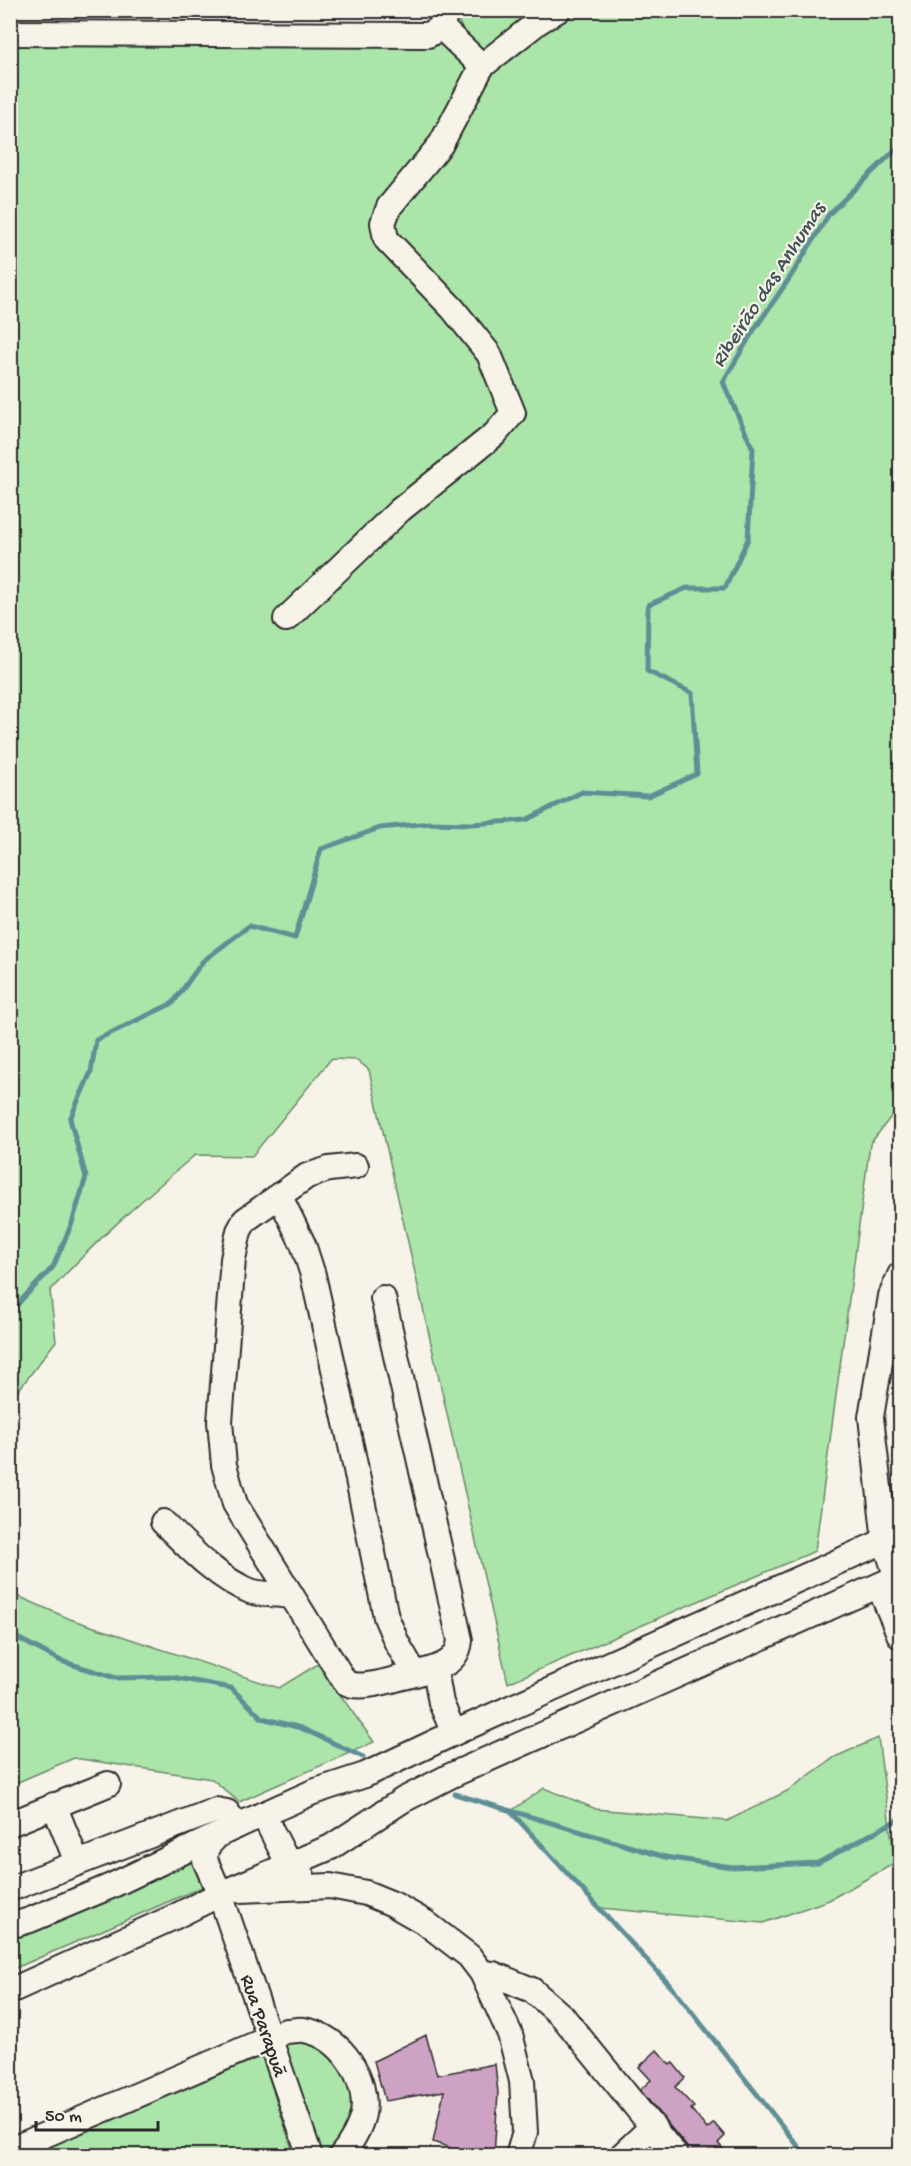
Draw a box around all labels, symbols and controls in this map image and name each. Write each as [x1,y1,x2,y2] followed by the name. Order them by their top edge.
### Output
[707,197,834,373] water label: Ribeirão das Anhumas
[234,1972,290,2081] street label: Rua Parapuã
[36,2094,158,2132] scale bar
[45,2107,82,2128] text: 50 m

